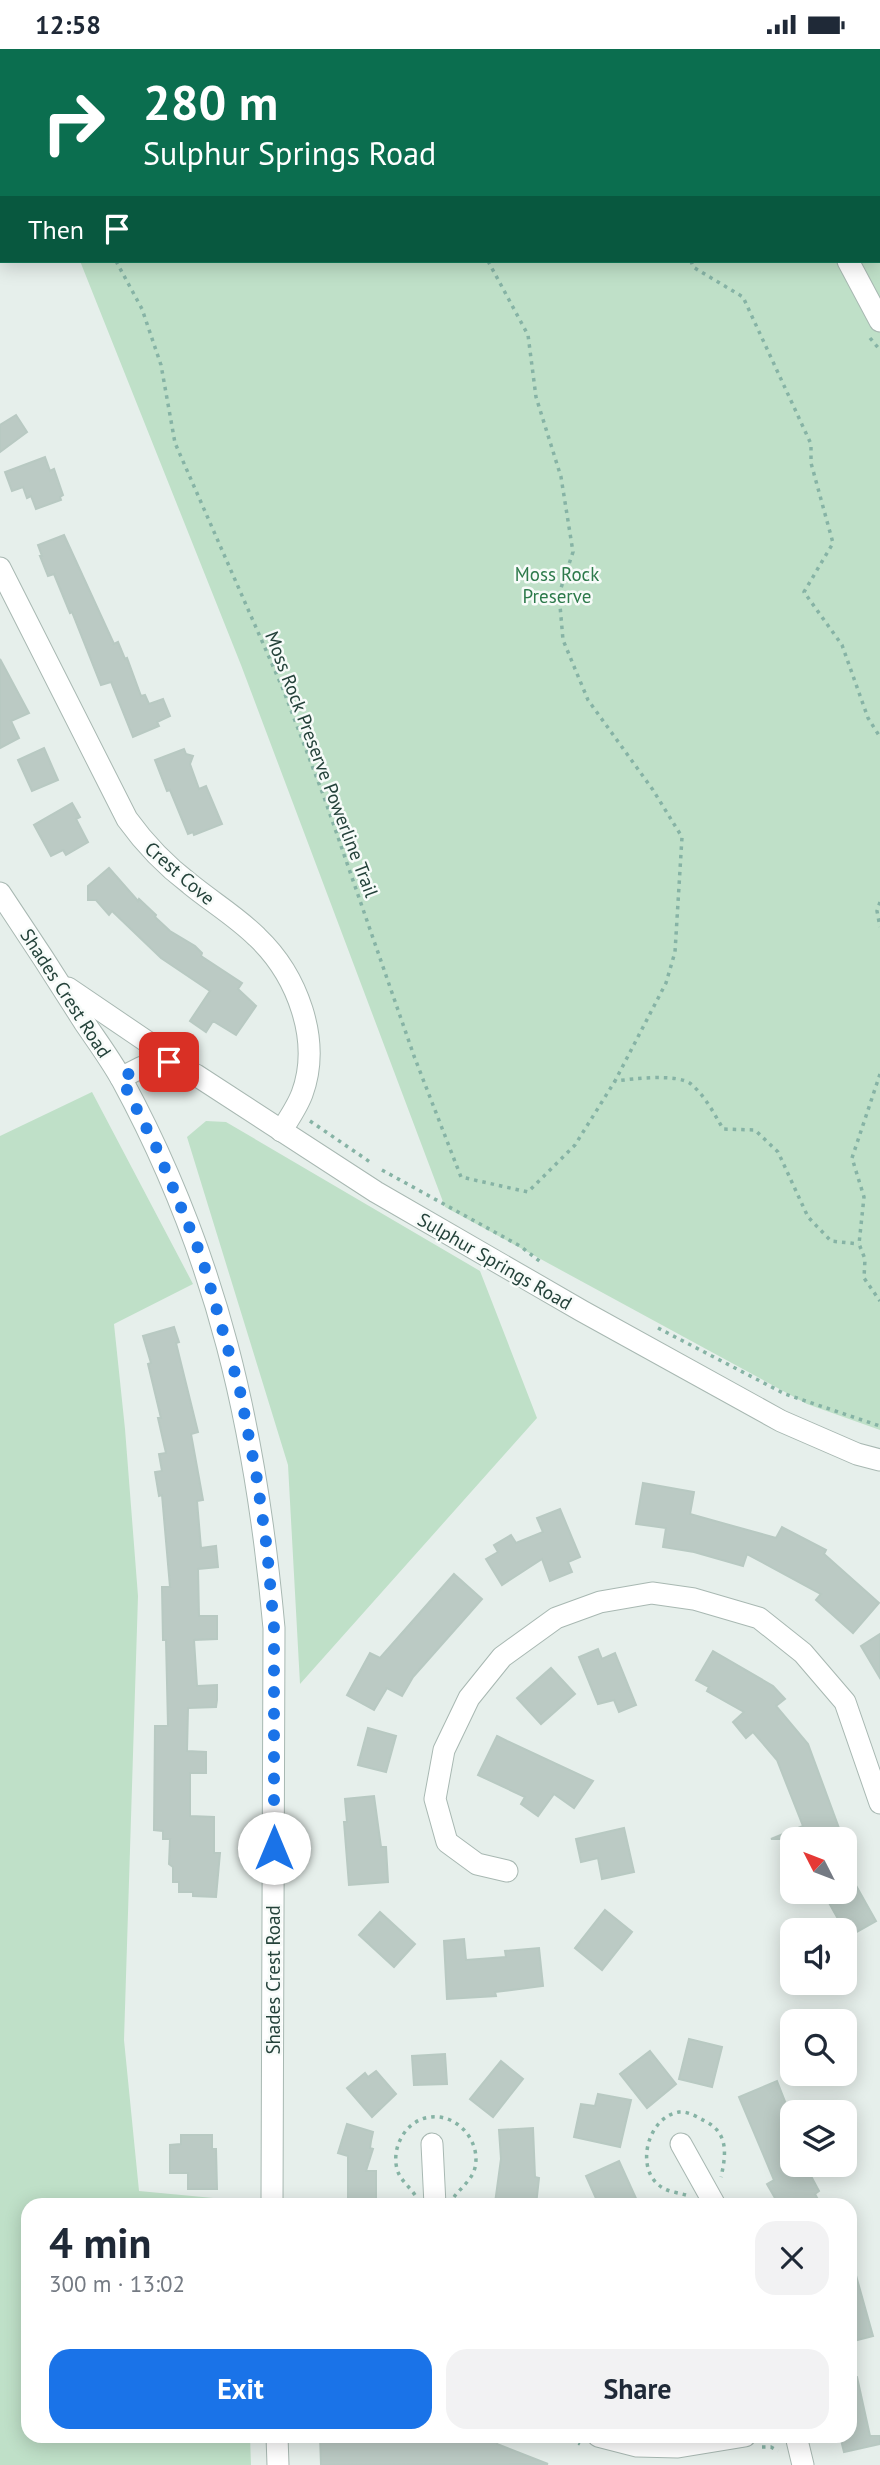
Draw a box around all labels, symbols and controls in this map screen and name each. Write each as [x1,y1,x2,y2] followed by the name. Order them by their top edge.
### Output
[35,8,101,41] text: 12:58
[143,70,278,134] text: 280 m
[28,77,119,168] icon: right
[143,132,436,174] text: Sulphur Springs Road
[98,210,136,248] icon: arrive
[28,213,84,246] text: Then
[515,562,599,608] park label: Moss Rock Preserve
[260,628,384,901] street label: Moss Rock Preserve Powerline Trail
[140,836,220,910] street label: Crest Cove
[15,924,117,1062] street label: Shades Crest Road
[139,1032,199,1092] pin
[150,1043,188,1081] icon: arrive
[414,1207,576,1315] street label: Sulphur Springs Road
[237,1811,311,1885] position arrow
[780,1827,858,1904] north arrow
[780,1827,857,2177] map controls
[261,1905,285,2055] street label: Shades Crest Road
[780,1918,857,1995] button: sound
[780,2009,857,2086] button: search
[780,2100,857,2177] button: layers
[49,2215,151,2270] text: 4 min
[755,2221,829,2295] button: close
[49,2269,185,2298] text: 300 m · 13:02
[49,2349,432,2429] button: Exit
[446,2349,829,2429] button: Share

